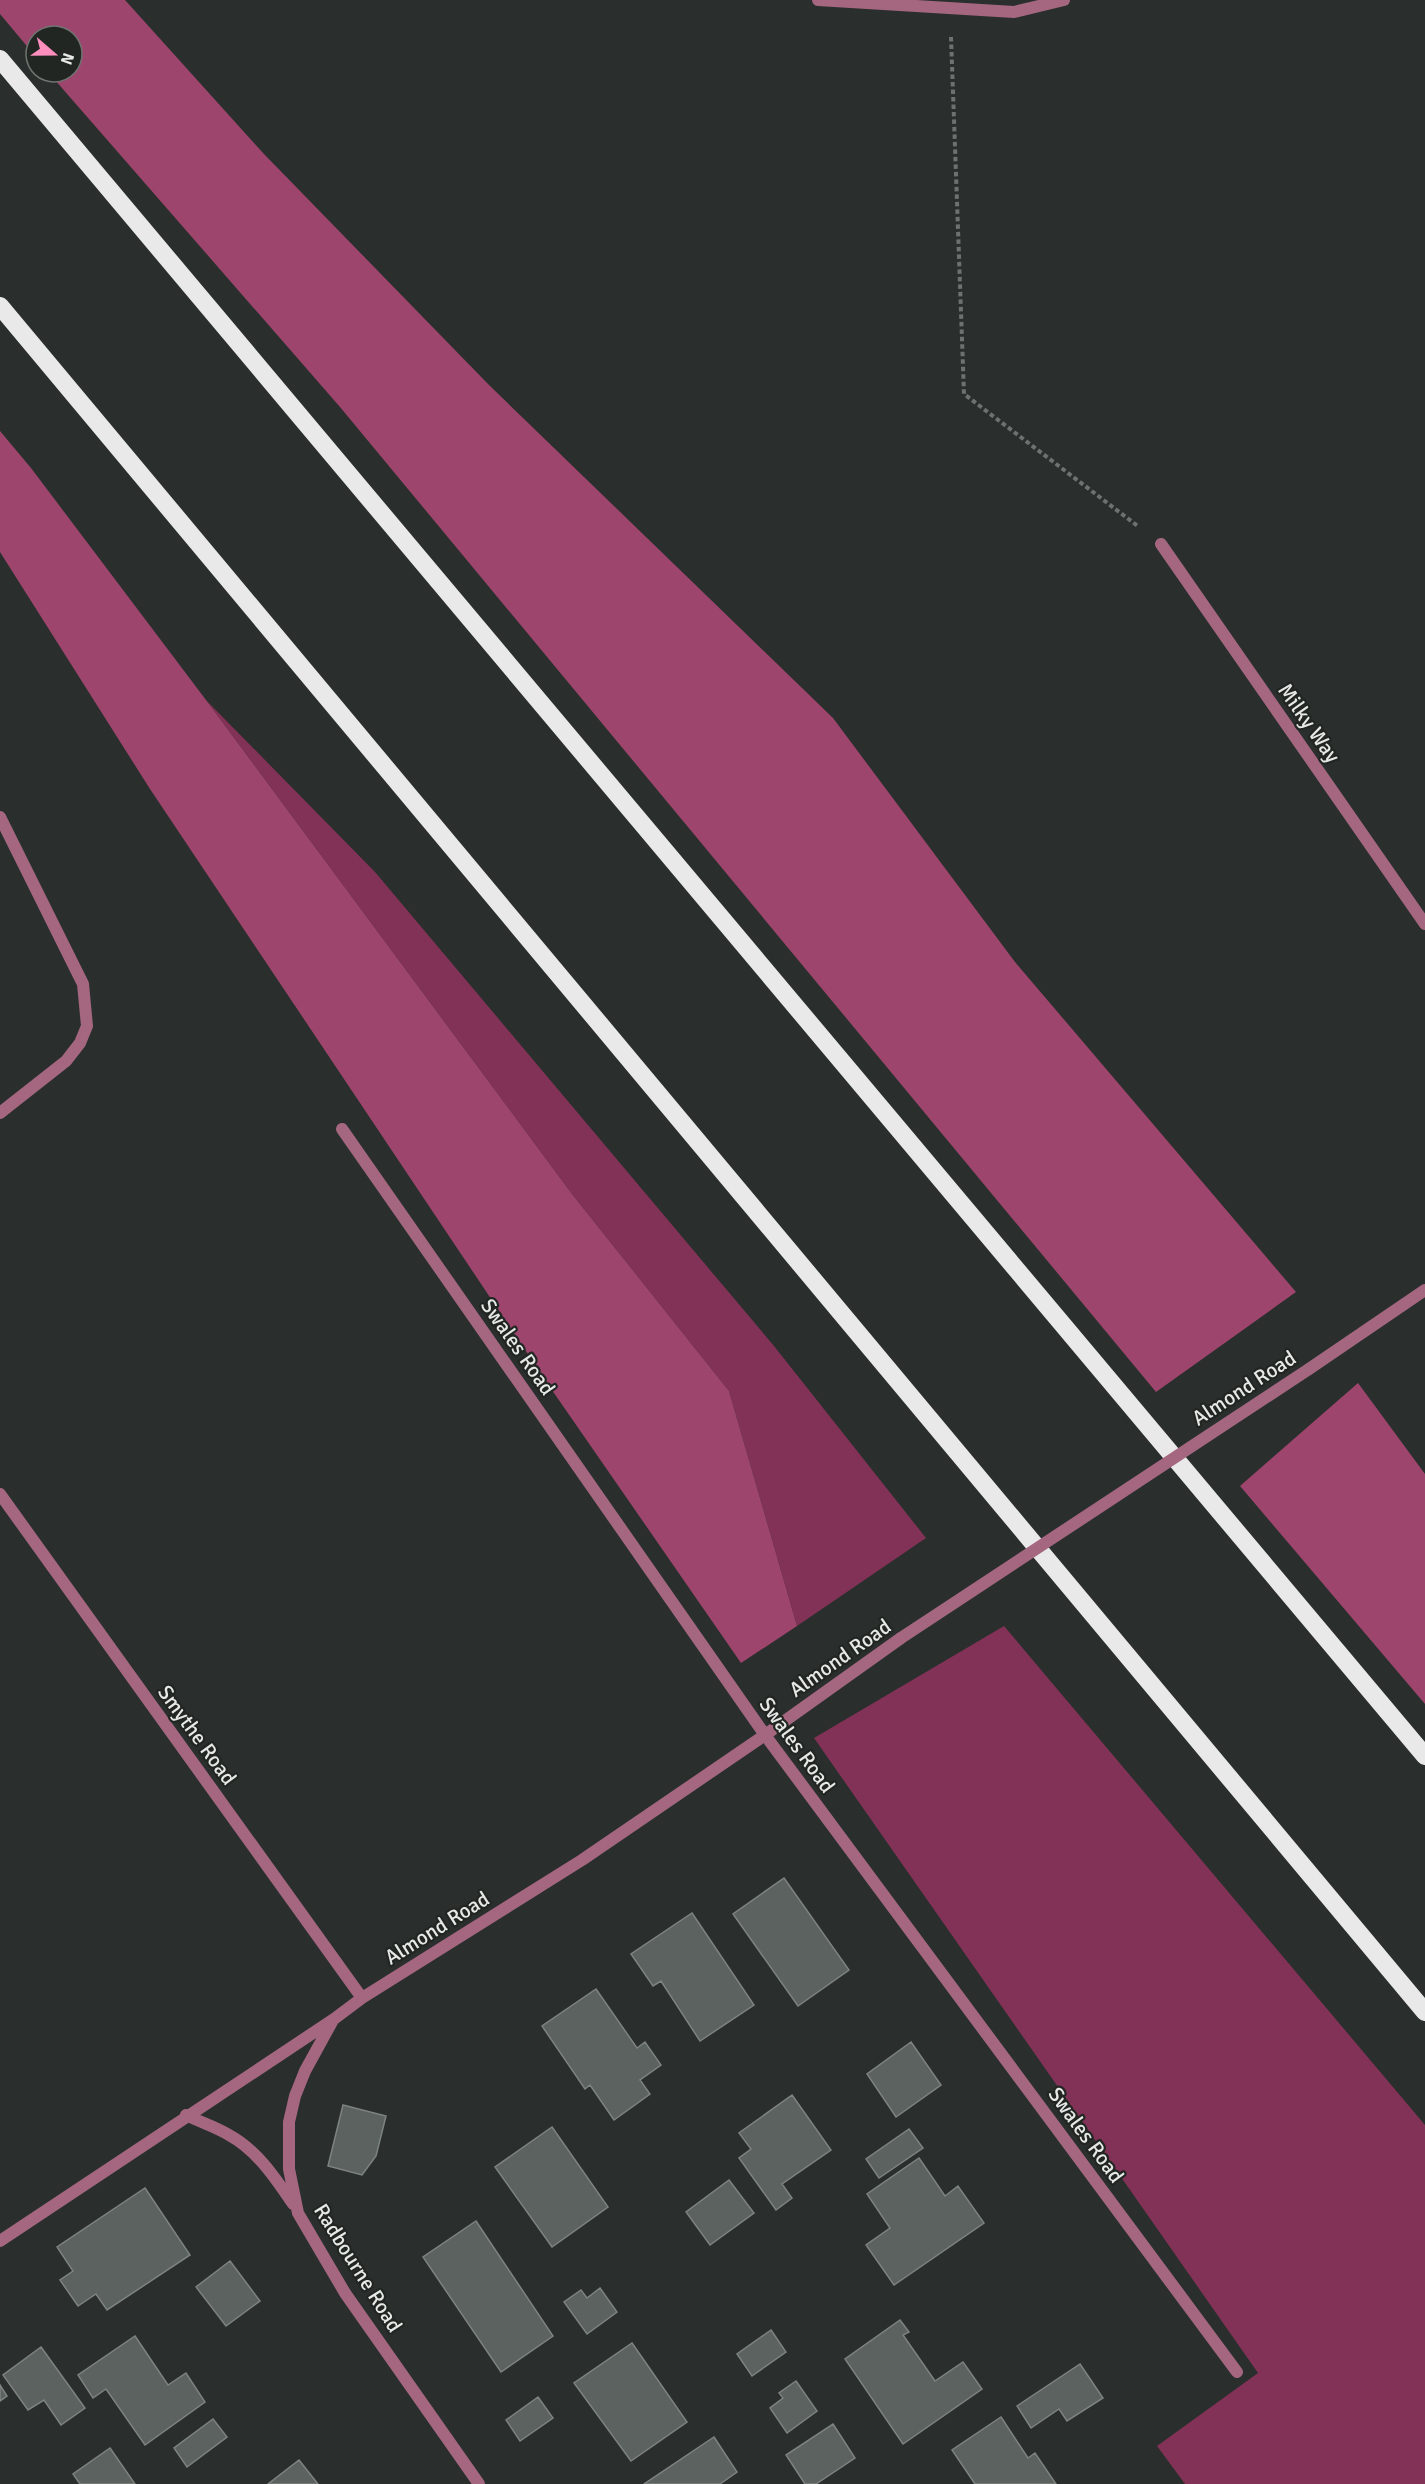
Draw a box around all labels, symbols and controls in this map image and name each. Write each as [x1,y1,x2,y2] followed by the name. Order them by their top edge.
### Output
[24,24,84,84] north arrow
[56,50,78,67] text: N
[1272,678,1346,768] street label: Milky Way
[475,1294,561,1400] street label: Swales Road
[1187,1345,1301,1431] street label: Almond Road
[784,1613,896,1703] street label: Almond Road
[152,1680,242,1790] street label: Smythe Road
[754,1692,840,1798] street label: Swales Road
[380,1886,494,1970] street label: Almond Road
[1043,2082,1129,2188] street label: Swales Road
[308,2199,408,2337] street label: Radbourne Road

